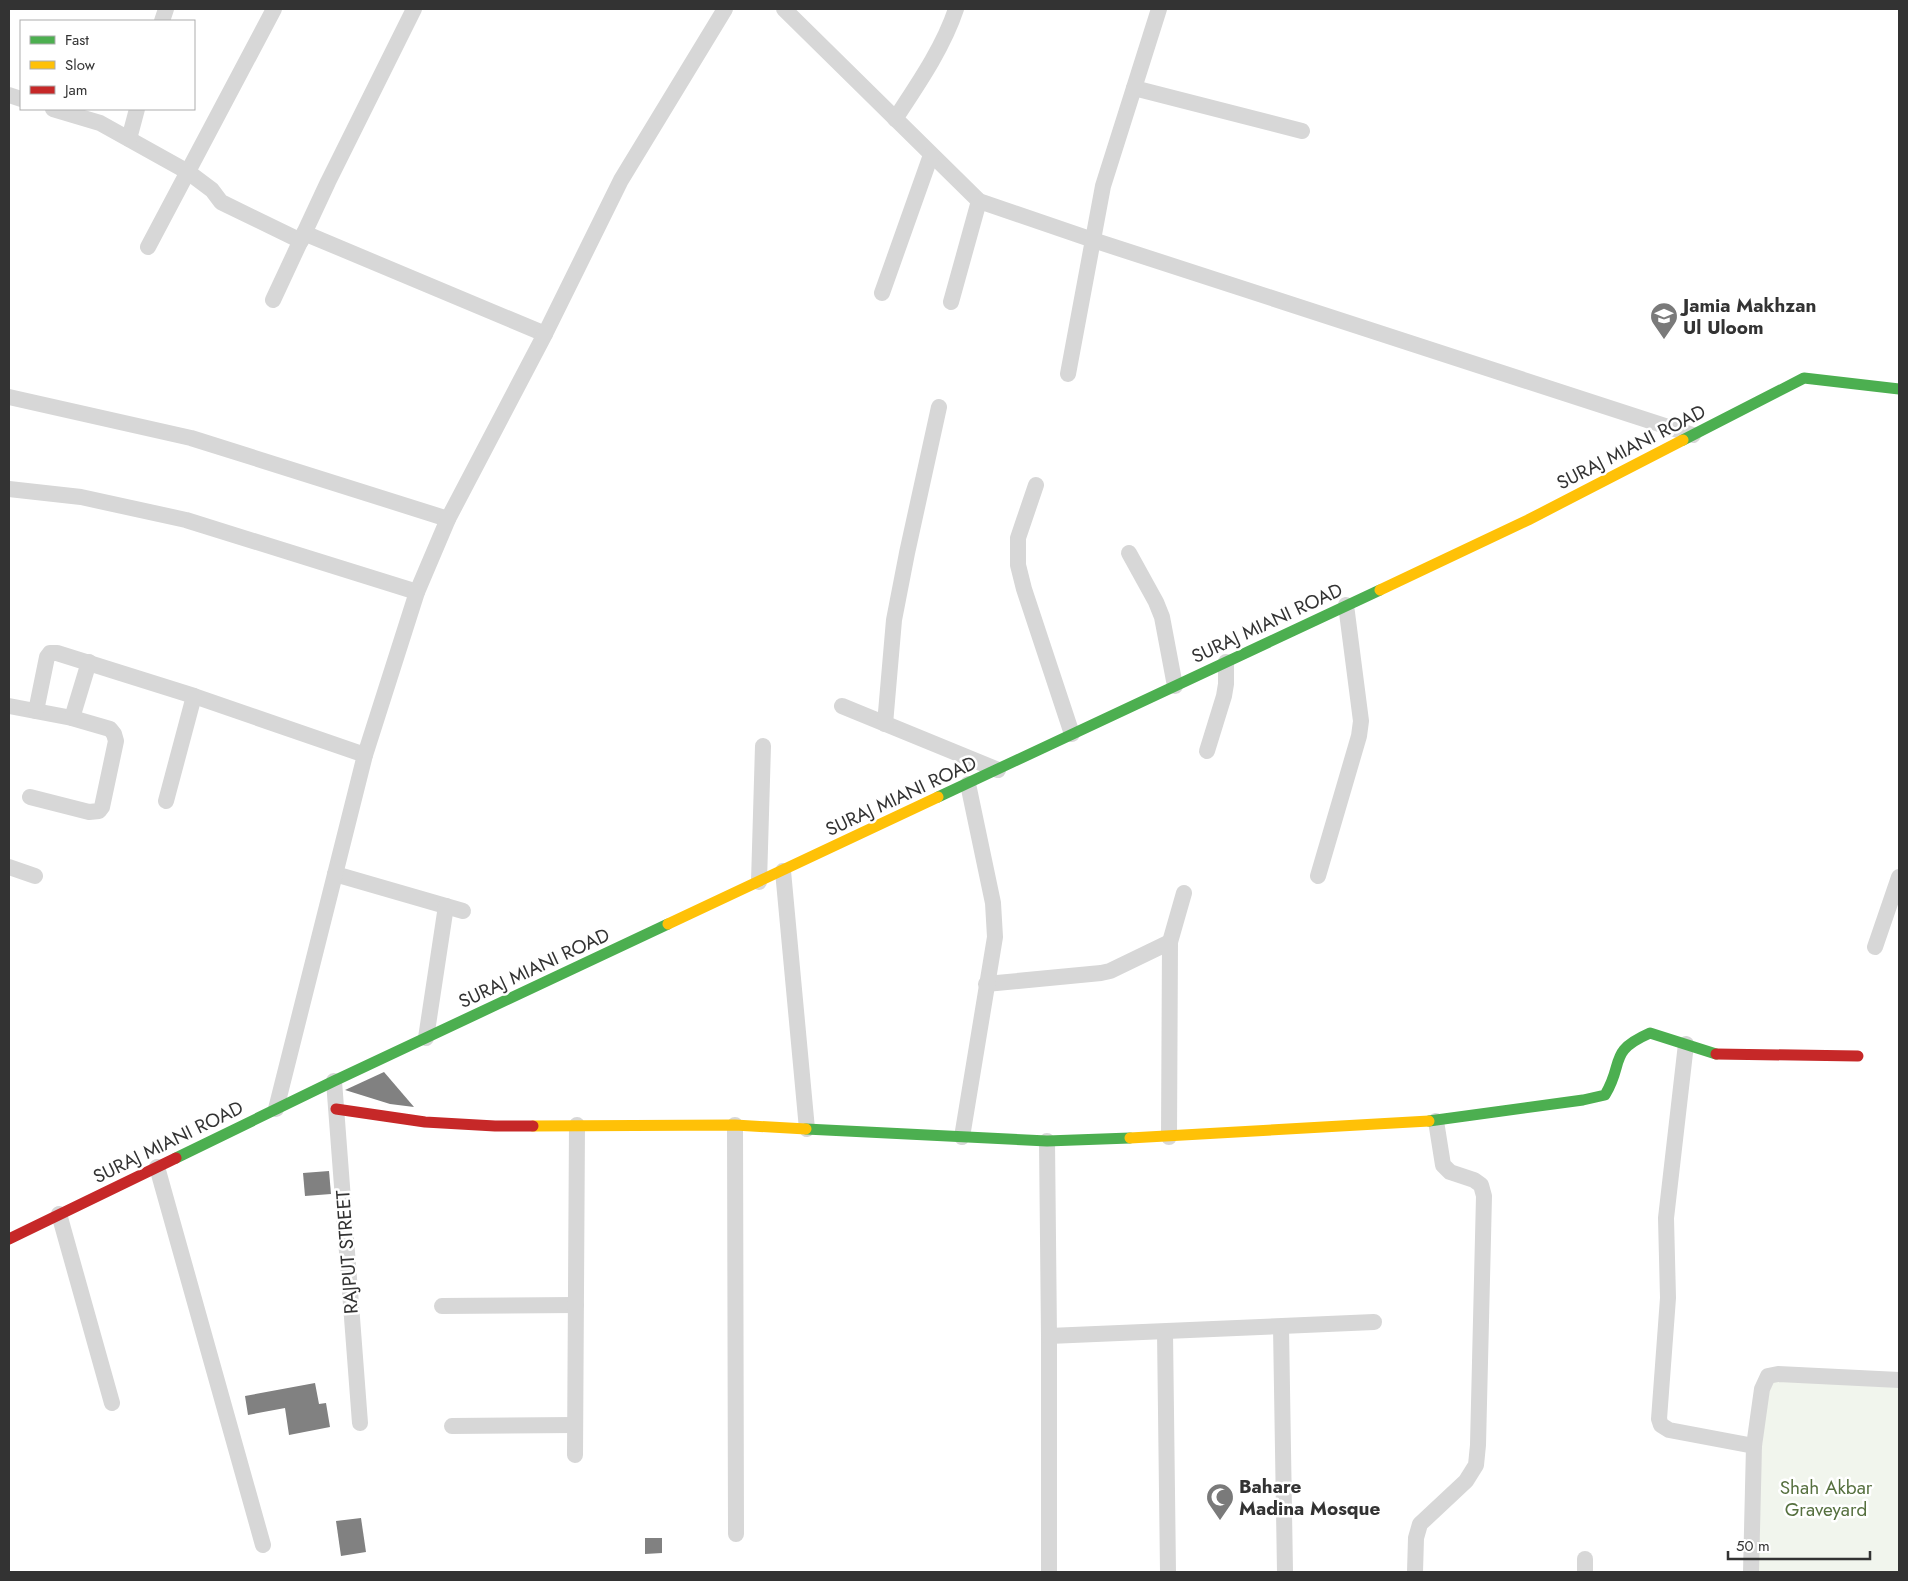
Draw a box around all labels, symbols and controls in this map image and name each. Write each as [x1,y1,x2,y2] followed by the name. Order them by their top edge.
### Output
[20,20,195,110] legend
[65,29,89,51] text: Fast
[65,54,96,76] text: Slow
[63,79,88,101] text: Jam
[1679,292,1816,341] place label: Jamia Makhzan Ul Uloom
[1649,301,1679,340] school or university icon: Jamia Makhzan Ul Uloom
[1552,398,1710,496] street label: SURAJ MIANI ROAD
[1187,576,1347,670] street label: SURAJ MIANI ROAD
[821,749,981,843] street label: SURAJ MIANI ROAD
[454,921,614,1015] street label: SURAJ MIANI ROAD
[88,1094,248,1190] street label: SURAJ MIANI ROAD
[329,1189,365,1315] street label: RAJPUT STREET
[1239,1473,1380,1522] place label: Bahare Madina Mosque
[1780,1474,1873,1523] park label: Shah Akbar Graveyard
[1205,1482,1235,1521] mosque icon: Bahare Madina Mosque
[1728,1528,1870,1560] scale bar
[1736,1535,1770,1557] text: 50 m

